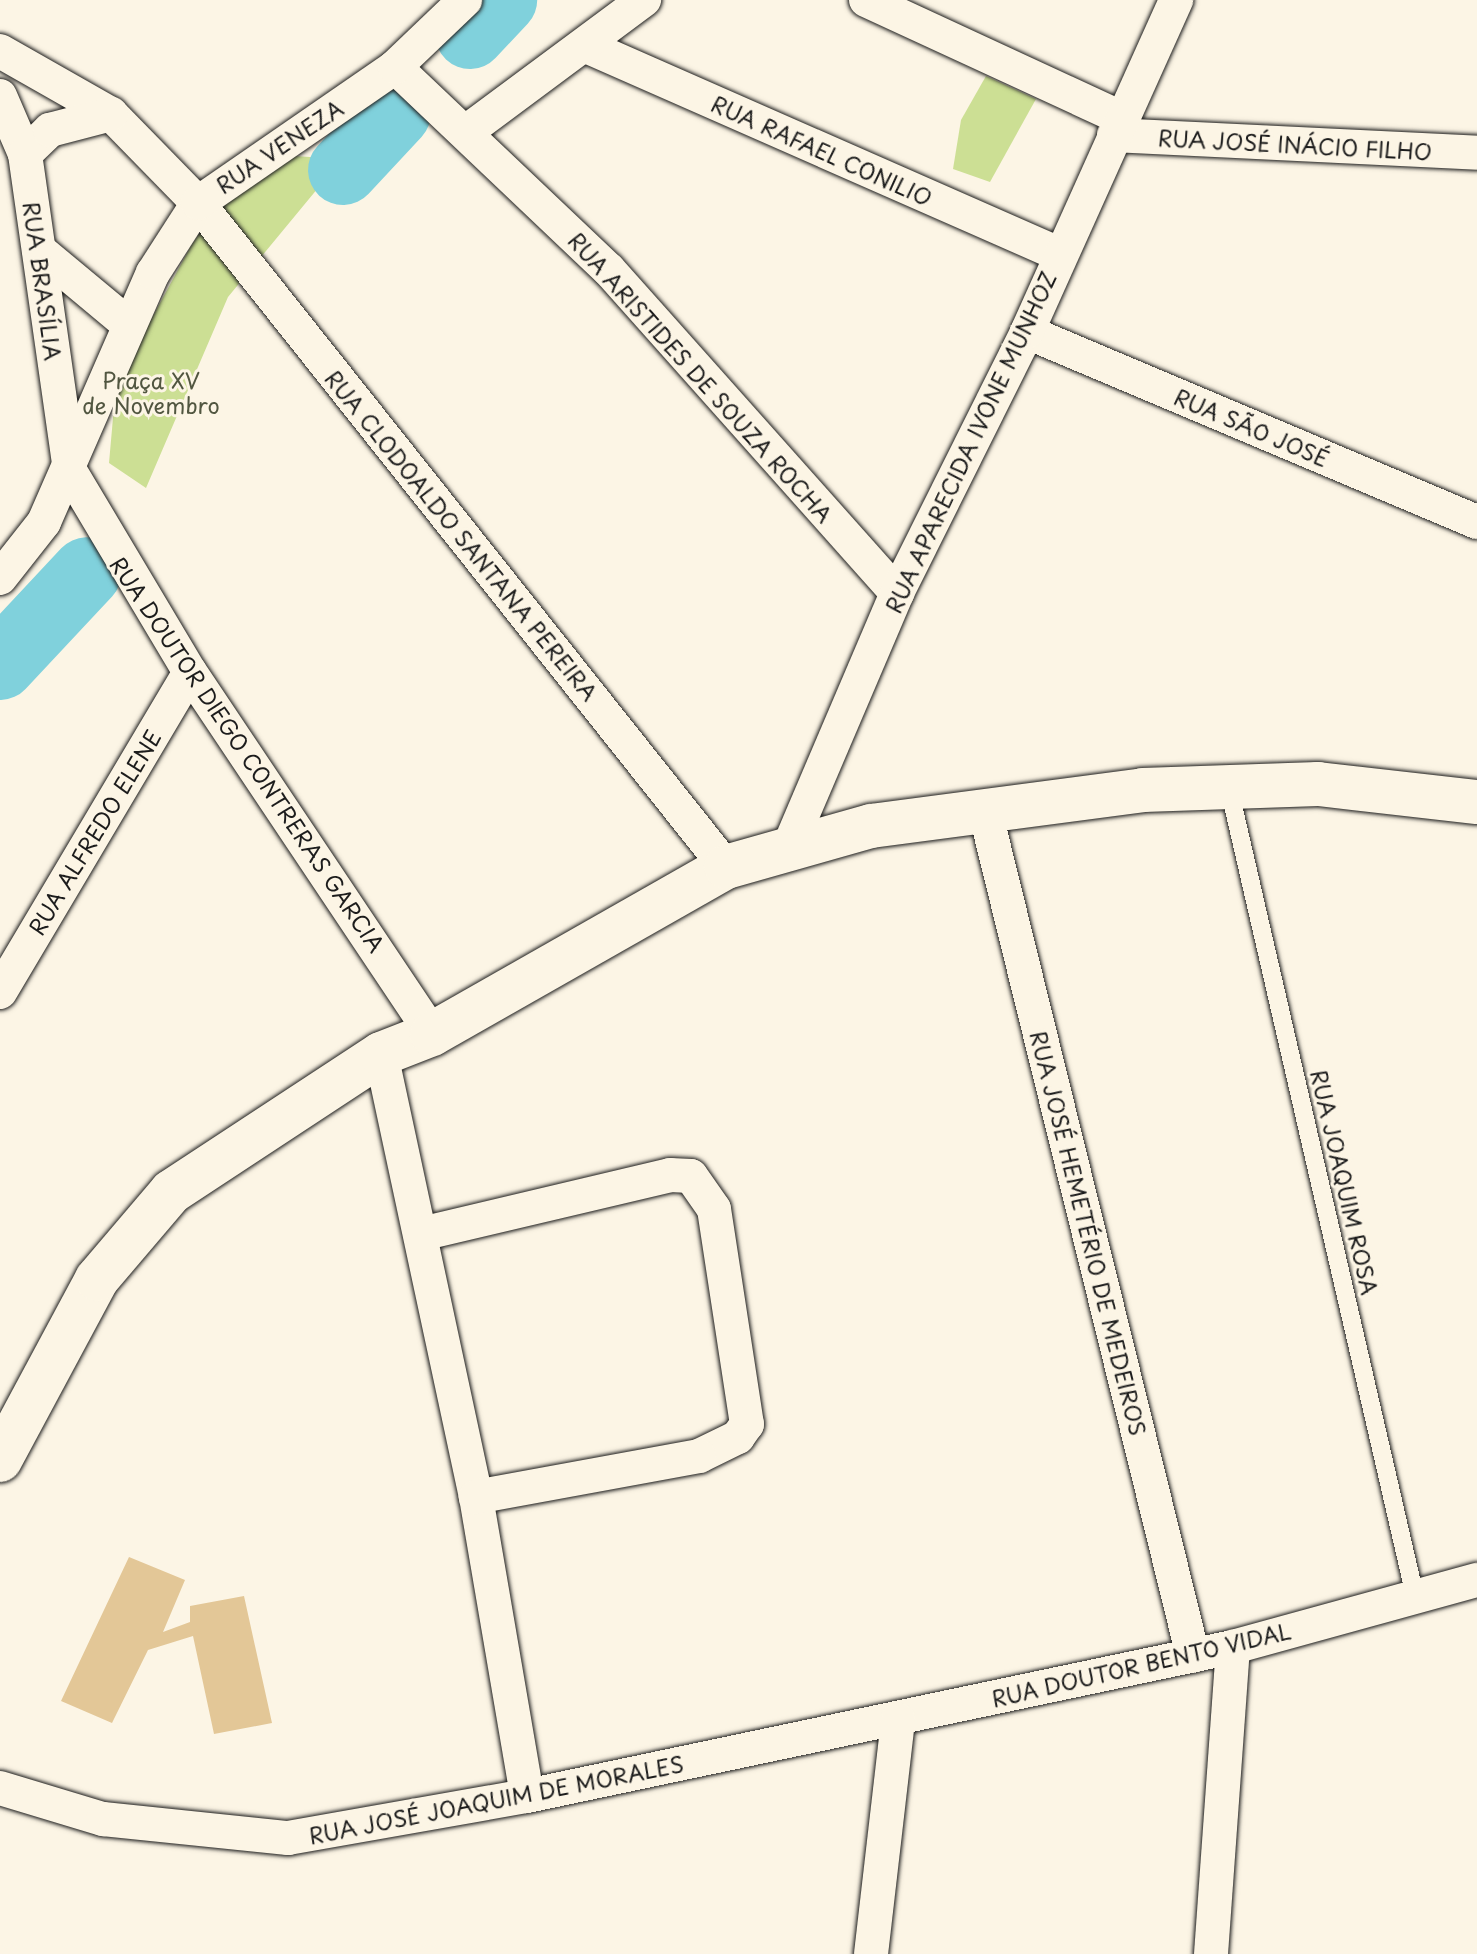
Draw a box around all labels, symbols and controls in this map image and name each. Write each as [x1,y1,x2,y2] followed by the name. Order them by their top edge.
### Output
[706,89,938,211] street label: RUA RAFAEL CONILIO
[210,93,348,199] street label: RUA VENEZA
[1155,124,1435,164] street label: RUA JOSÉ INÁCIO FILHO
[19,200,67,362] street label: RUA BRASÍLIA
[562,224,840,530] street label: RUA ARISTIDES DE SOUZA ROCHA
[878,266,1062,618] street label: RUA APARECIDA IVONE MUNHOZ
[319,363,605,707] street label: RUA CLODOALDO SANTANA PEREIRA
[82,366,220,418] park label: Praça XV de Novembro
[1170,382,1334,472] street label: RUA SÃO JOSÉ
[103,548,393,960] street label: RUA DOUTOR DIEGO CONTRERAS GARCIA
[21,723,167,941] street label: RUA ALFREDO ELENE
[1025,1026,1153,1440] street label: RUA JOSÉ HEMETÉRIO DE MEDEIROS
[1306,1066,1384,1298] street label: RUA JOAQUIM ROSA
[987,1616,1295,1712] street label: RUA DOUTOR BENTO VIDAL
[305,1749,687,1849] street label: RUA JOSÉ JOAQUIM DE MORALES

